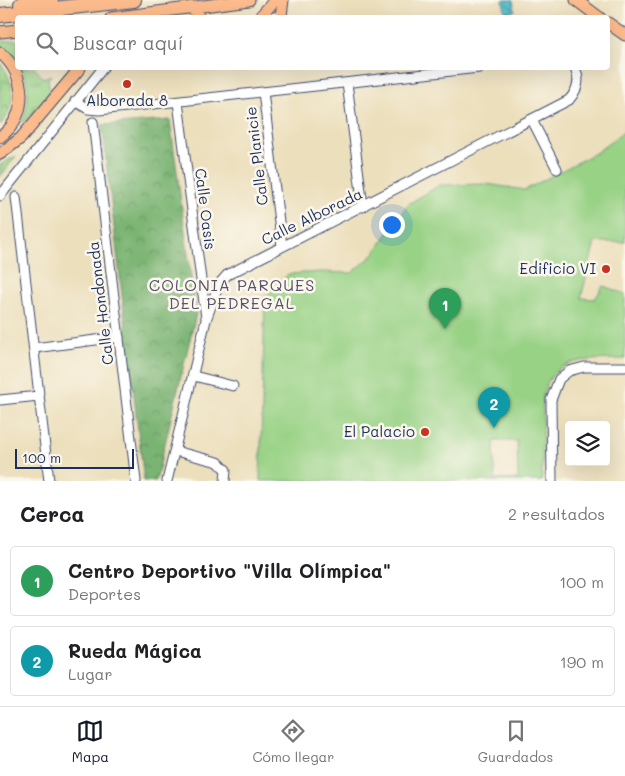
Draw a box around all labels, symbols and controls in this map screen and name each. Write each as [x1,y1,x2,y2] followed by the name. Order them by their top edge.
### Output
[15,15,610,70] search box
[33,29,61,57] icon: search
[73,30,183,55] text: Buscar aquí
[121,78,133,90] marker: Alborada 8
[86,90,168,110] place label: Alborada 8
[240,106,272,207] street label: Calle Planicie
[191,167,221,251] street label: Calle Oasis
[258,183,365,249] street label: Calle Alborada
[379,212,405,238] your location
[82,240,118,366] street label: Calle Hondonada
[520,258,596,278] place label: Edificio VI
[600,263,612,275] marker: Edificio VI
[149,274,315,313] district label: COLONIA PARQUES DEL PEDREGAL
[429,288,461,329] pin: 1
[478,387,510,428] pin: 2
[344,421,415,441] place label: El Palacio
[565,421,610,466] map controls
[565,421,610,466] button: layers
[419,426,431,438] marker: El Palacio
[15,446,134,469] scale bar
[22,448,61,467] text: 100 m
[20,500,85,527] text: Cerca
[508,503,605,524] text: 2 resultados
[68,558,391,583] text: Centro Deportivo "Villa Olímpica"
[33,571,41,592] text: 1
[559,571,604,592] text: 100 m
[68,583,141,604] text: Deportes
[68,638,202,663] text: Rueda Mágica
[33,651,41,672] text: 2
[560,651,604,672] text: 190 m
[68,663,112,684] text: Lugar
[72,717,109,766] tab: Mapa
[253,717,334,766] tab: Cómo llegar
[478,717,553,766] tab: Guardados

